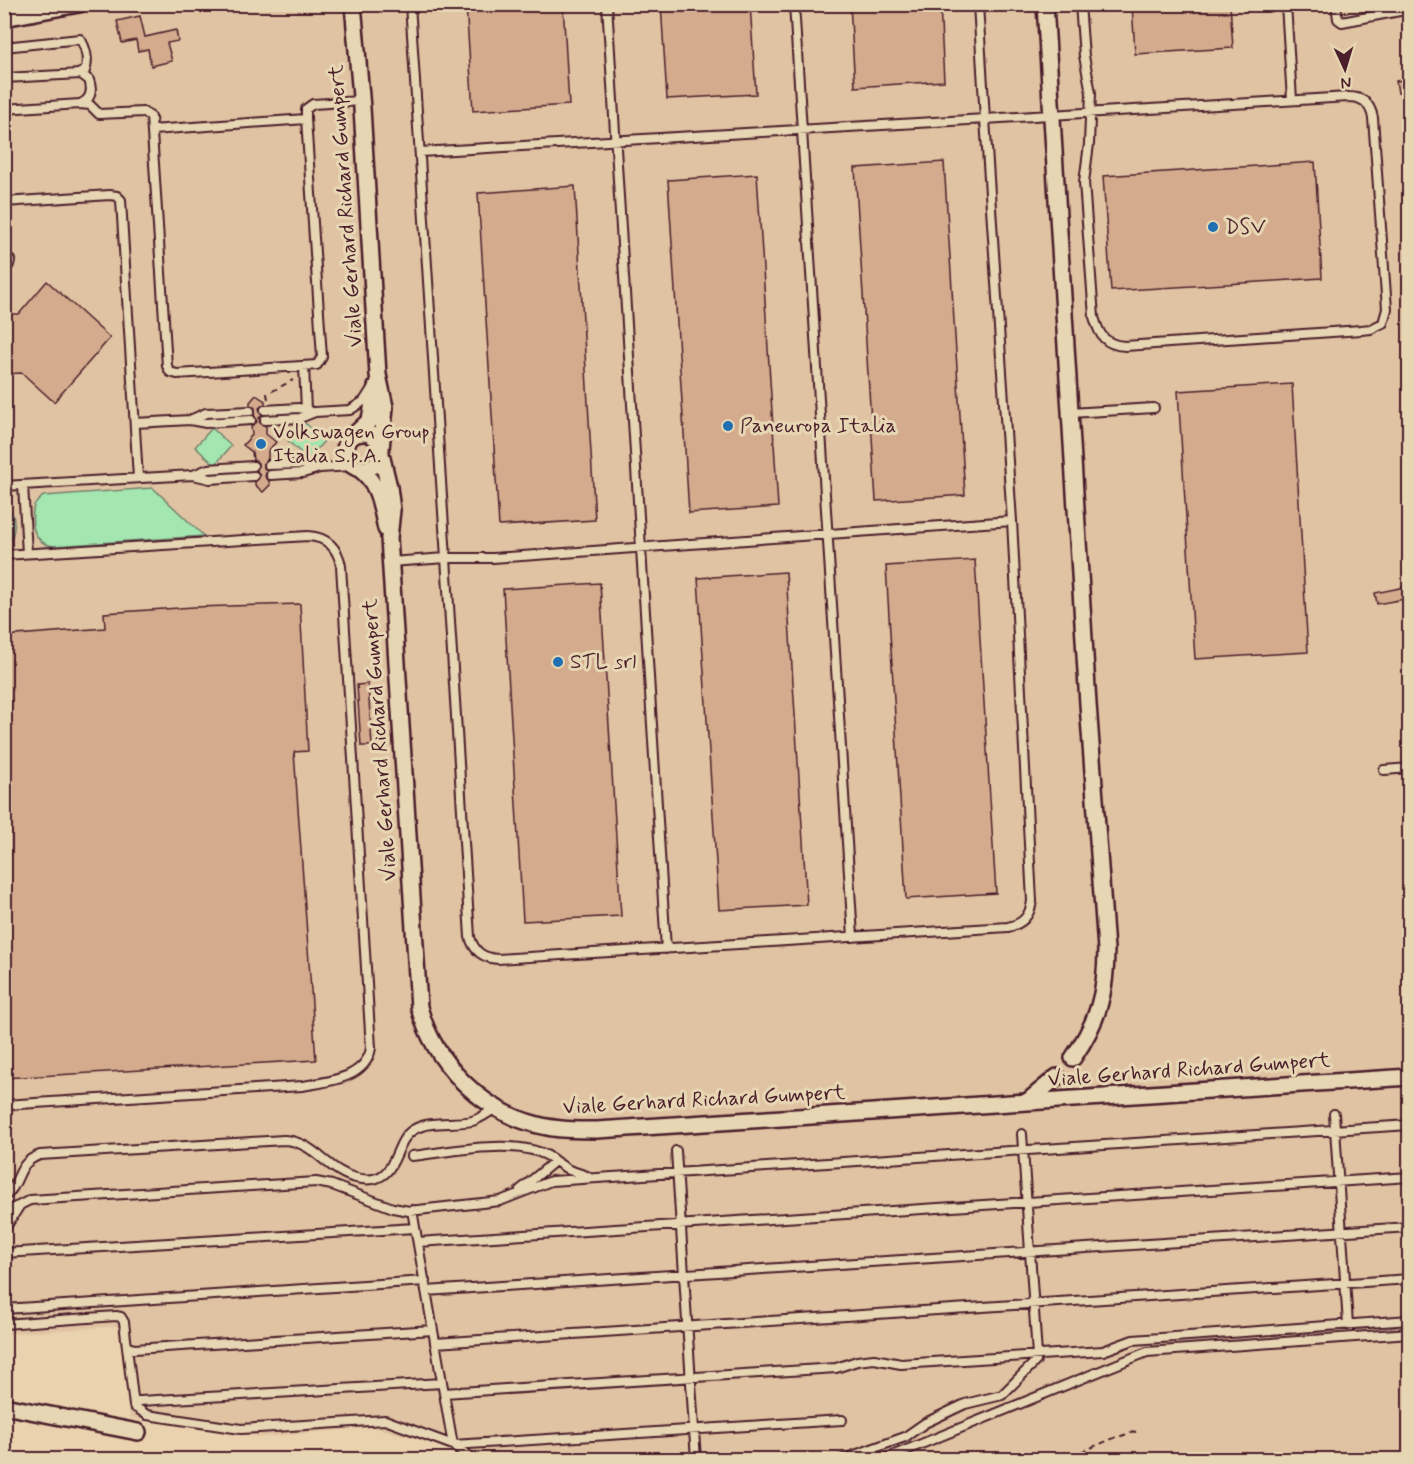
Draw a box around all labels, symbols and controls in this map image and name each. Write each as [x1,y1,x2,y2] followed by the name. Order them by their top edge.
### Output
[1315,39,1375,99] north arrow
[322,63,370,348] street label: Viale Gerhard Richard Gumpert
[1340,72,1352,93] text: N
[1225,213,1266,241] place label: DSV
[1206,220,1220,234] marker: DSV
[740,412,896,440] place label: Paneuropa Italia
[273,418,430,470] place label: Volkswagen Group Italia S.p.A.
[721,419,735,433] marker: Paneuropa Italia
[254,437,268,451] marker: Volkswagen Group Italia S.p.A.
[356,597,404,882] street label: Viale Gerhard Richard Gumpert
[570,648,636,676] place label: STL srl
[551,655,565,669] marker: STL srl
[1047,1046,1332,1094] street label: Viale Gerhard Richard Gumpert
[562,1079,847,1121] street label: Viale Gerhard Richard Gumpert

